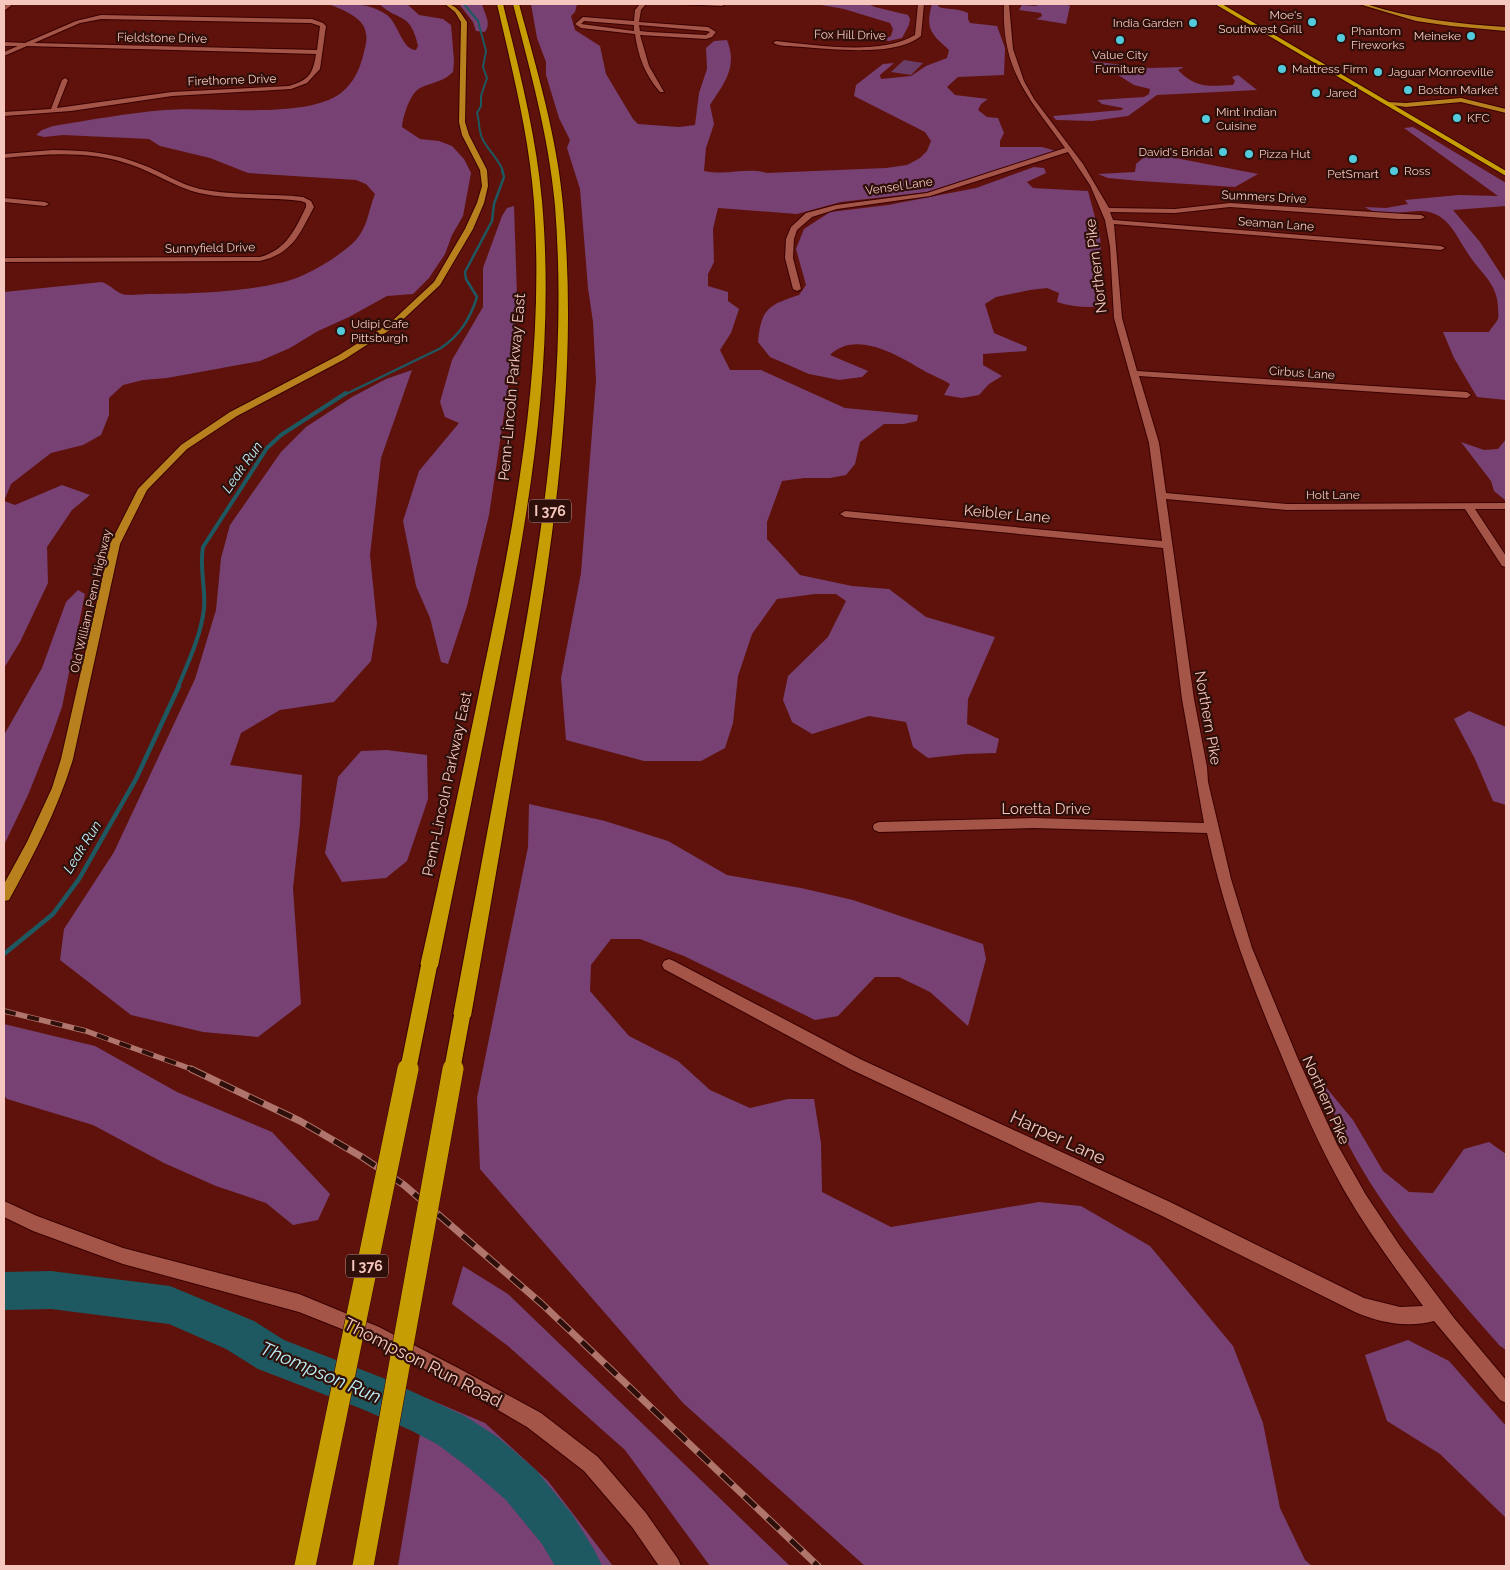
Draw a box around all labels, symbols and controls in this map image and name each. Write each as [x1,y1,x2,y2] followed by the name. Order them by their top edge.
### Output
[1218,8,1303,36] place label: Moe's Southwest Grill
[1113,16,1183,30] place label: India Garden
[1306,16,1318,28] marker: Moe's Southwest Grill
[1187,17,1199,29] marker: India Garden
[1351,24,1405,52] place label: Phantom Fireworks
[814,27,886,43] street label: Fox Hill Drive
[1414,29,1461,43] place label: Meineke
[117,30,207,46] street label: Fieldstone Drive
[1465,30,1477,42] marker: Meineke
[1335,32,1347,44] marker: Phantom Fireworks
[1114,34,1126,46] marker: Value City Furniture
[1092,48,1148,76] place label: Value City Furniture
[1292,62,1368,76] place label: Mattress Firm
[1276,63,1288,75] marker: Mattress Firm
[1388,65,1493,79] place label: Jaguar Monroeville
[1372,66,1384,78] marker: Jaguar Monroeville
[187,71,277,89] street label: Firethorne Drive
[1418,83,1498,97] place label: Boston Market
[1402,84,1414,96] marker: Boston Market
[1326,86,1357,100] place label: Jared
[1310,87,1322,99] marker: Jared
[1216,105,1277,133] place label: Mint Indian Cuisine
[1467,111,1490,125] place label: KFC
[1451,112,1463,124] marker: KFC
[1200,113,1212,125] marker: Mint Indian Cuisine
[1138,145,1214,159] place label: David's Bridal
[1217,146,1229,158] marker: David's Bridal
[1259,147,1311,161] place label: Pizza Hut
[1243,148,1255,160] marker: Pizza Hut
[1347,153,1359,165] marker: PetSmart
[1404,164,1431,178] place label: Ross
[1388,165,1400,177] marker: Ross
[1327,167,1379,181] place label: PetSmart
[864,174,934,198] street label: Vensel Lane
[1221,188,1307,206] street label: Summers Drive
[1238,214,1314,234] street label: Seaman Lane
[1081,218,1111,314] street label: Northern Pike
[165,240,255,256] street label: Sunnyfield Drive
[495,293,529,481] street label: Penn-Lincoln Parkway East
[351,317,409,345] place label: Udipi Cafe Pittsburgh
[335,325,347,337] marker: Udipi Cafe Pittsburgh
[1269,364,1335,382] street label: Cirbus Lane
[219,438,266,496] water label: Leak Run
[1306,488,1360,502] street label: Holt Lane
[529,500,571,522] road number: I 376
[963,501,1051,527] street label: Keibler Lane
[68,527,114,674] street label: Old William Penn Highway
[1191,670,1225,767] street label: Northern Pike
[419,690,475,878] street label: Penn-Lincoln Parkway East
[1001,800,1091,818] street label: Loretta Drive
[60,818,104,876] water label: Leak Run
[1298,1053,1354,1147] street label: Northern Pike
[1007,1106,1109,1168] street label: Harper Lane
[346,1254,388,1278] road number: I 376
[340,1313,506,1411] street label: Thompson Run Road
[257,1337,385,1407] water label: Thompson Run

